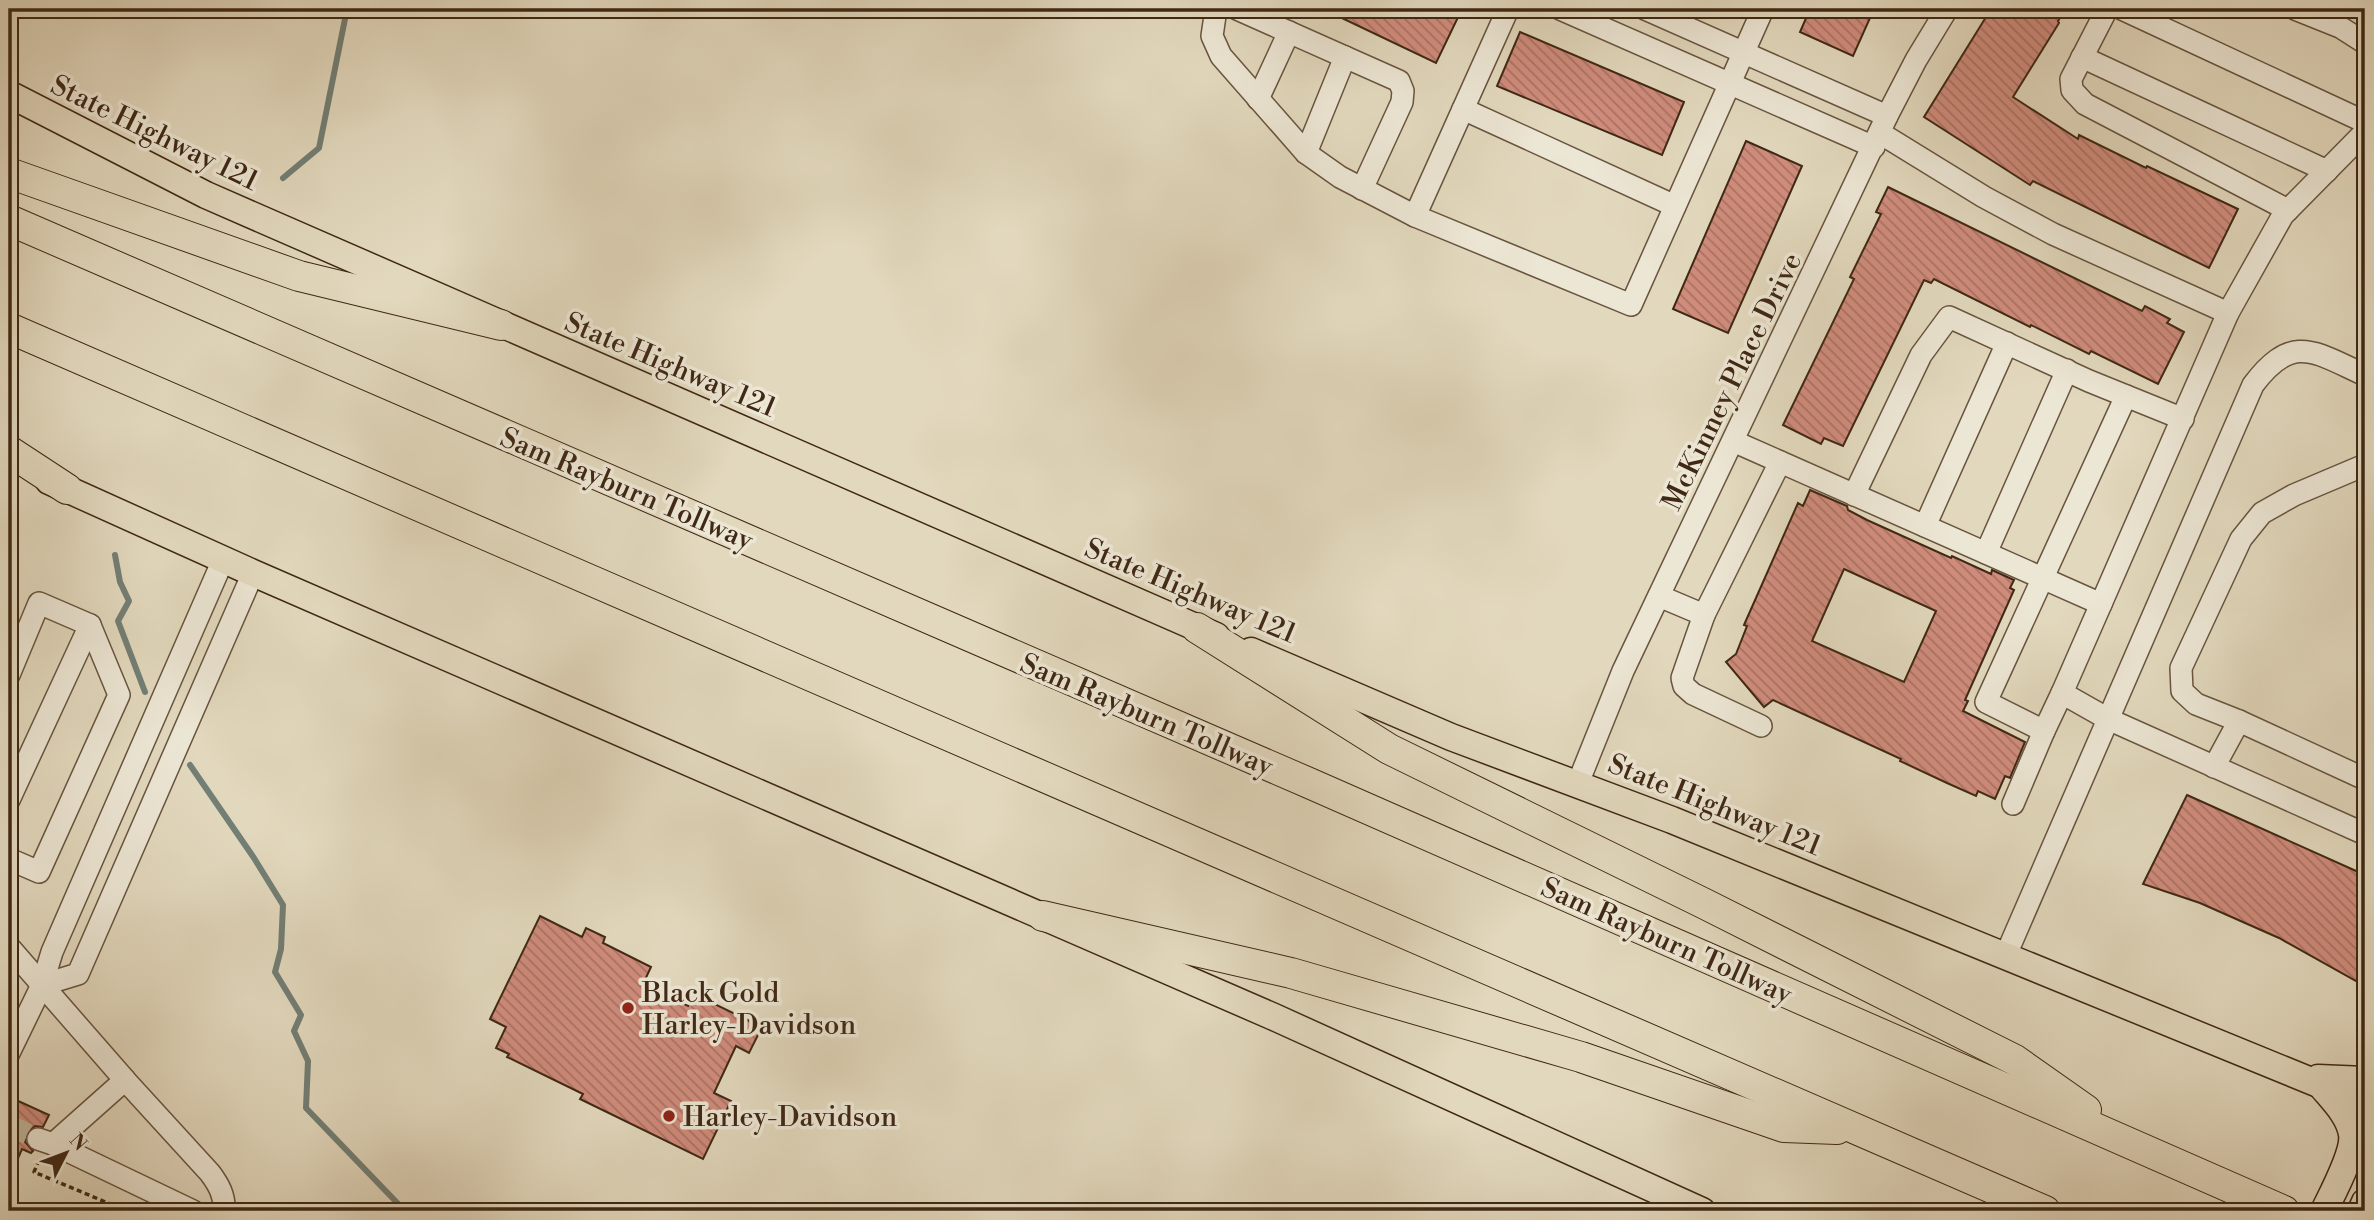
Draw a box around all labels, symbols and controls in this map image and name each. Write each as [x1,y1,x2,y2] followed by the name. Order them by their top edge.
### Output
[45,68,264,199] street label: State Highway 121
[1655,247,1810,516] street label: McKinney Place Drive
[559,305,782,426] street label: State Highway 121
[495,420,759,559] street label: Sam Rayburn Tollway
[1079,531,1302,652] street label: State Highway 121
[1015,646,1279,785] street label: Sam Rayburn Tollway
[1603,747,1826,864] street label: State Highway 121
[1535,870,1798,1013] street label: Sam Rayburn Tollway
[641,976,857,1043] place label: Black Gold Harley-Davidson
[620,1000,636,1016] marker: Black Gold Harley-Davidson
[683,1100,898,1135] place label: Harley-Davidson
[661,1108,677,1124] marker: Harley-Davidson
[32,1118,102,1188] north arrow
[64,1129,92,1156] text: N

